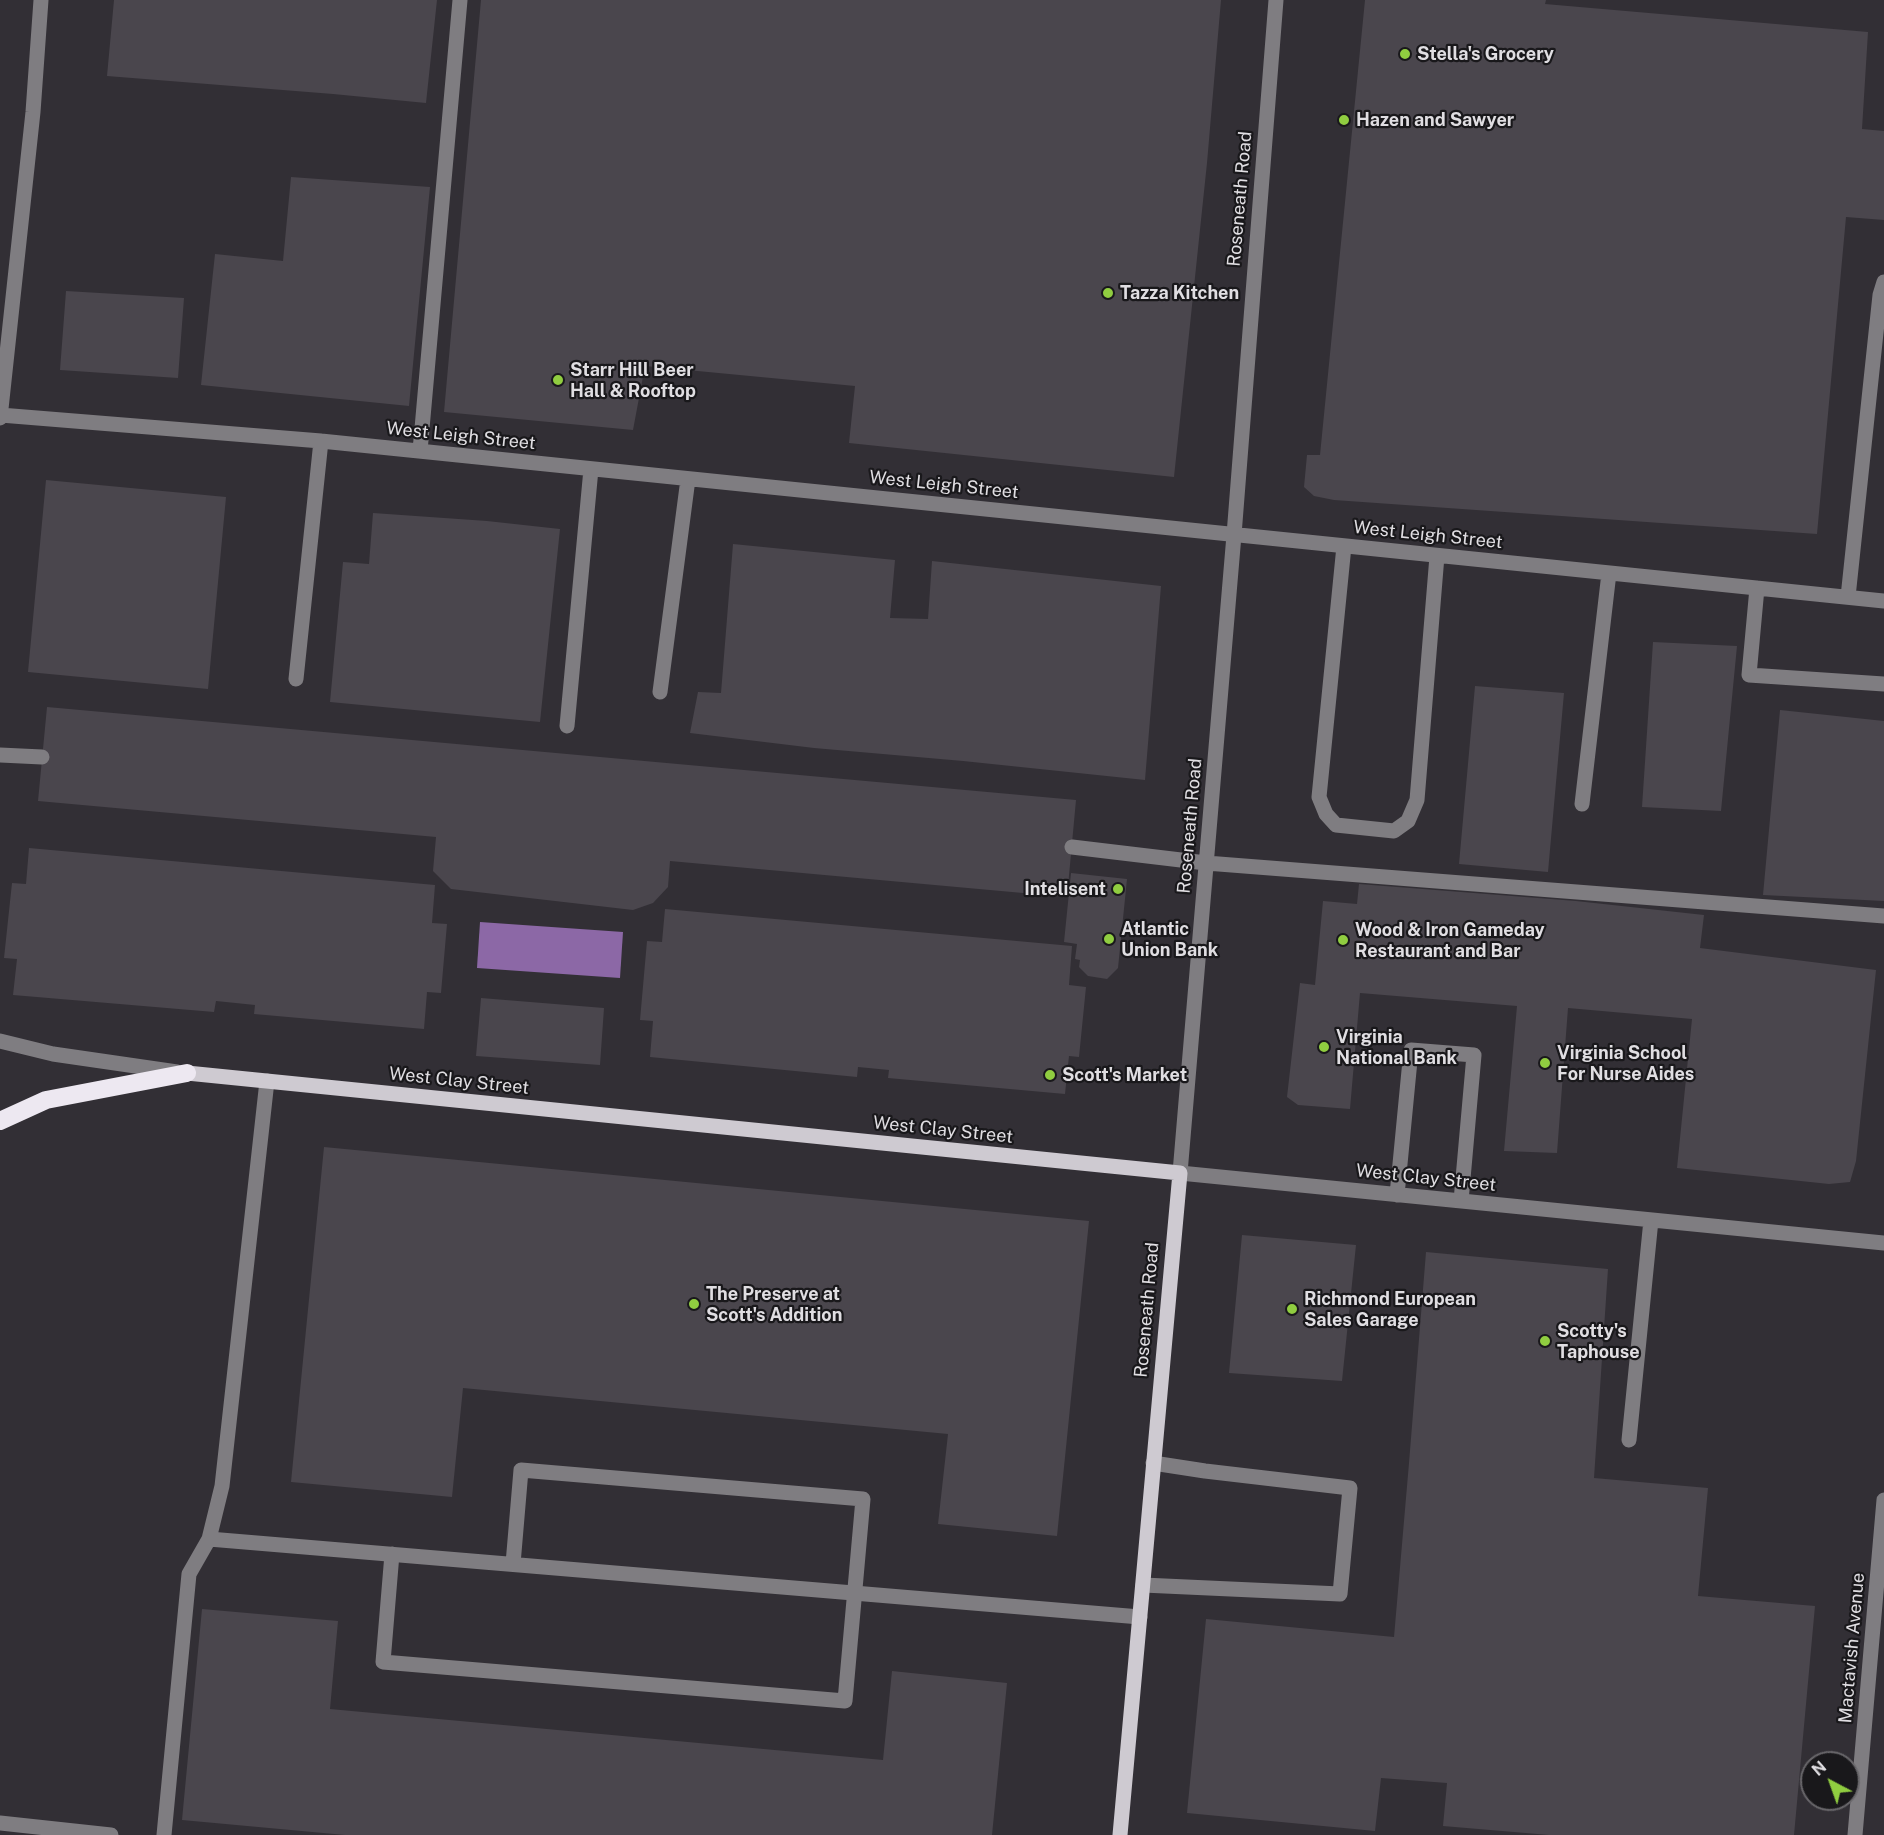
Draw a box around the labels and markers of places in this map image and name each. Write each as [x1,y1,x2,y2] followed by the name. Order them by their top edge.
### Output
[1417,43,1554,65] place label: Stella's Grocery
[1398,47,1412,61] marker: Stella's Grocery
[1356,109,1514,131] place label: Hazen and Sawyer
[1337,113,1351,127] marker: Hazen and Sawyer
[1120,282,1239,304] place label: Tazza Kitchen
[1101,286,1115,300] marker: Tazza Kitchen
[570,359,696,401] place label: Starr Hill Beer Hall & Rooftop
[551,373,565,387] marker: Starr Hill Beer Hall & Rooftop
[1024,878,1106,900] place label: Intelisent
[1111,882,1125,896] marker: Intelisent
[1121,918,1218,960] place label: Atlantic Union Bank
[1355,919,1545,962] place label: Wood & Iron Gameday Restaurant and Bar
[1102,932,1116,946] marker: Atlantic Union Bank
[1336,933,1350,947] marker: Wood & Iron Gameday Restaurant and Bar
[1336,1026,1457,1068] place label: Virginia National Bank
[1317,1040,1331,1054] marker: Virginia National Bank
[1557,1042,1694,1084] place label: Virginia School For Nurse Aides
[1538,1056,1552,1070] marker: Virginia School For Nurse Aides
[1062,1064,1187,1086] place label: Scott's Market
[1043,1068,1057,1082] marker: Scott's Market
[706,1283,842,1326] place label: The Preserve at Scott's Addition
[1304,1288,1476,1330] place label: Richmond European Sales Garage
[687,1297,701,1311] marker: The Preserve at Scott's Addition
[1285,1302,1299,1316] marker: Richmond European Sales Garage
[1557,1320,1640,1362] place label: Scotty's Taphouse
[1538,1334,1552,1348] marker: Scotty's Taphouse

